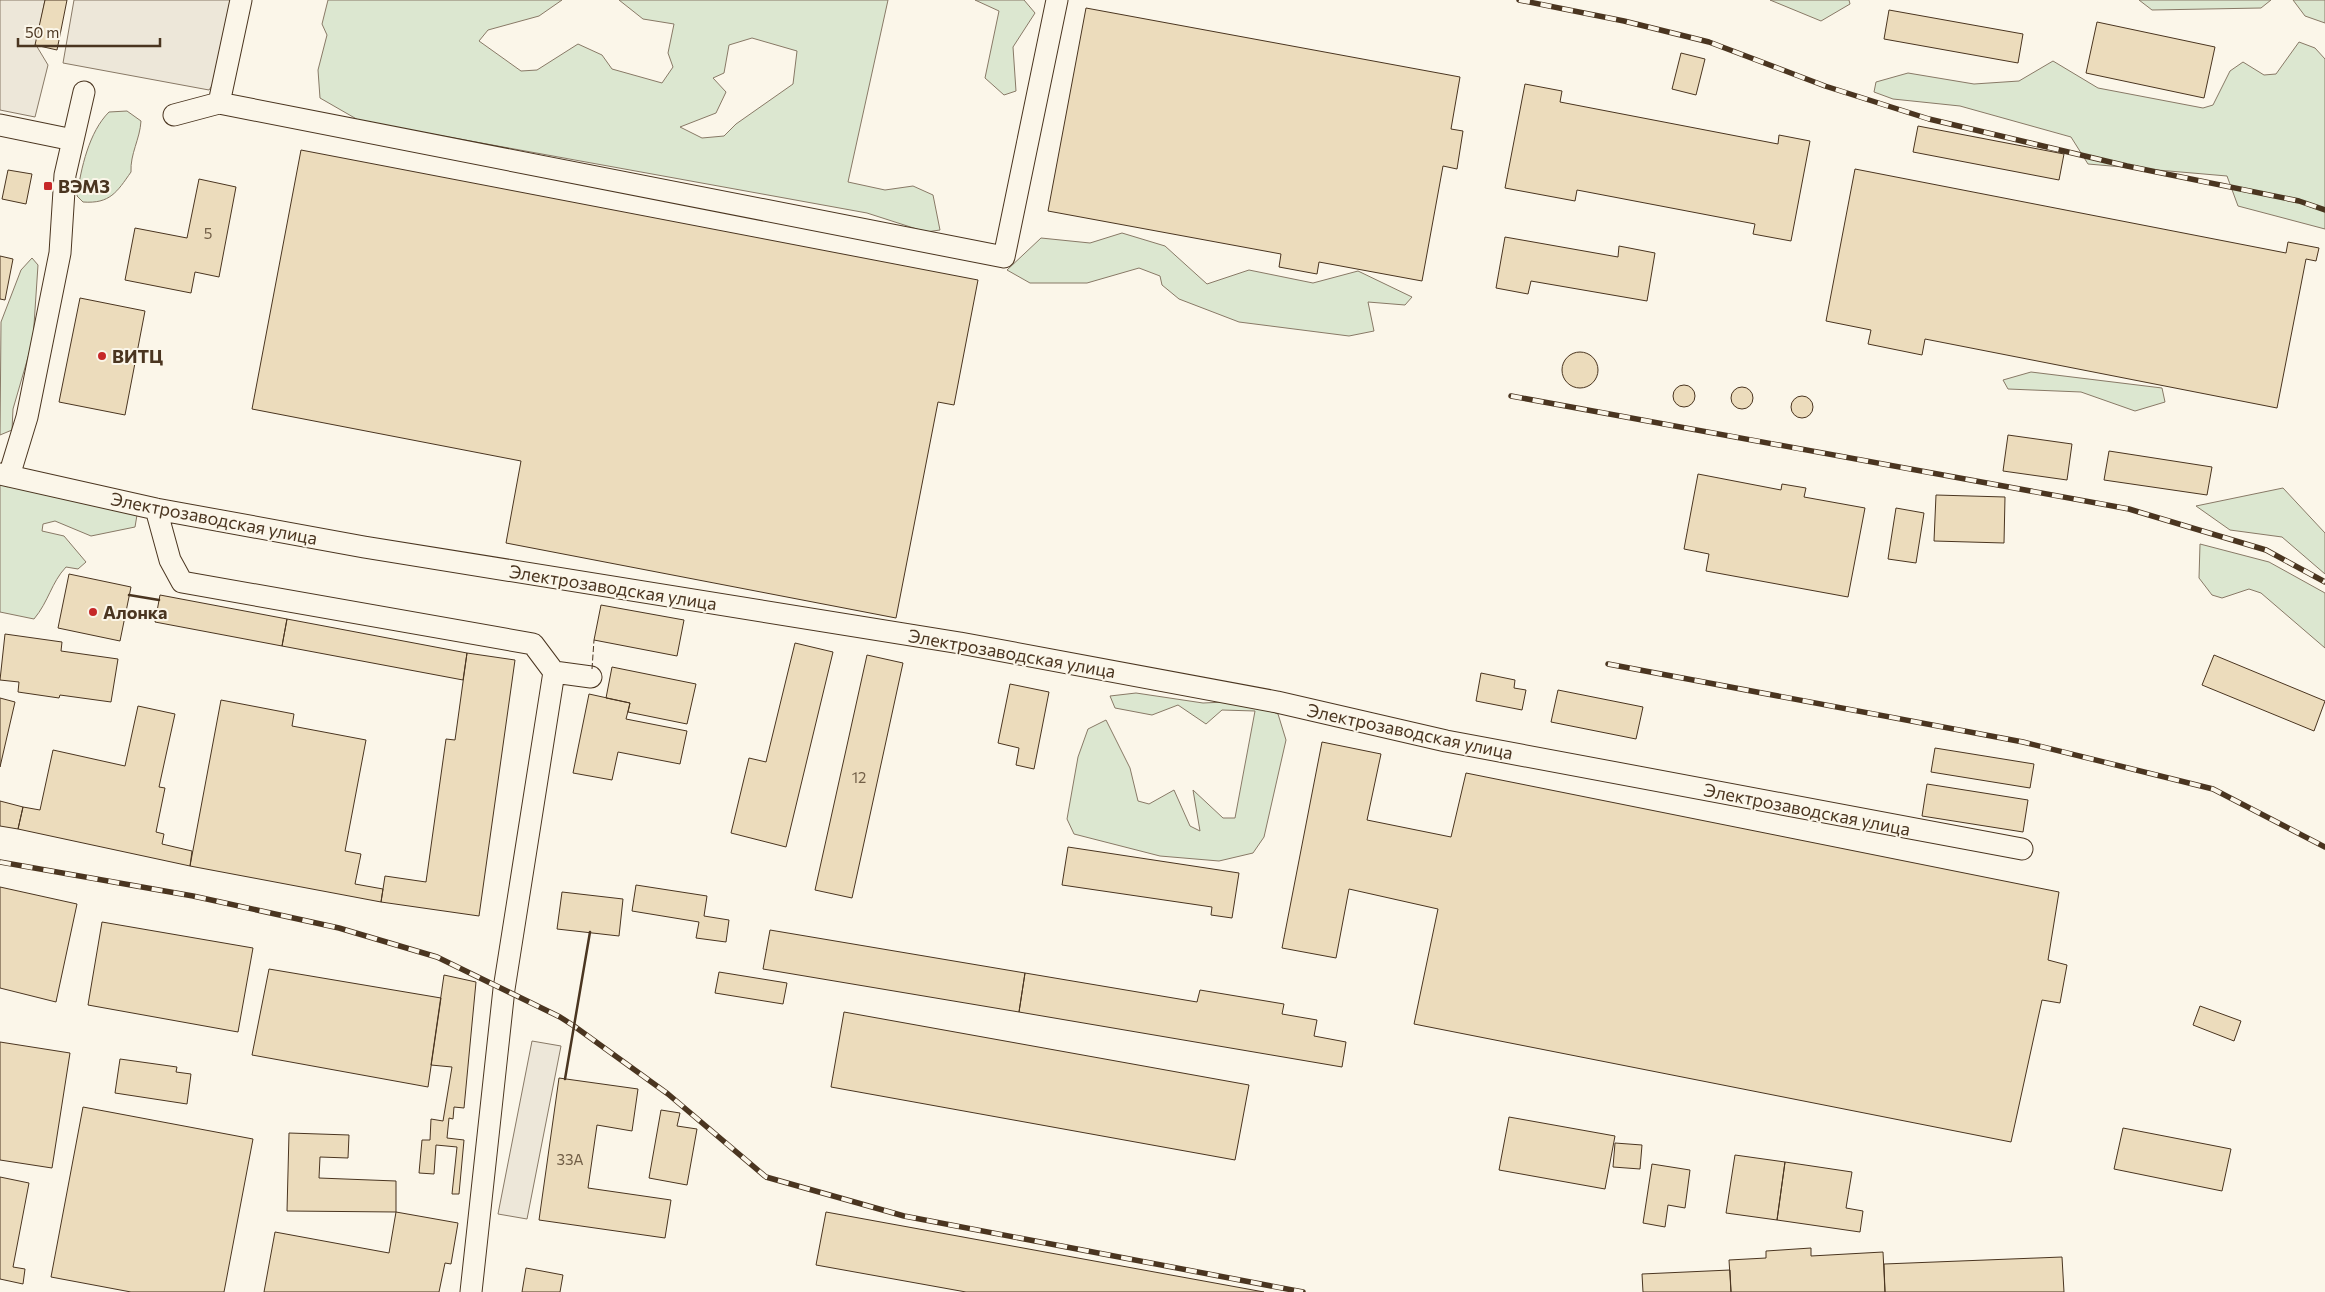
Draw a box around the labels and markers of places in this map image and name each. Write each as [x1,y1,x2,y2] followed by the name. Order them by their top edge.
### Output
[58,175,110,197] place label: ВЭМЗ
[42,180,54,192] marker: ВЭМЗ
[112,345,163,367] place label: ВИТЦ
[96,350,108,362] marker: ВИТЦ
[103,601,167,623] place label: Алонка
[87,606,99,618] marker: Алонка

